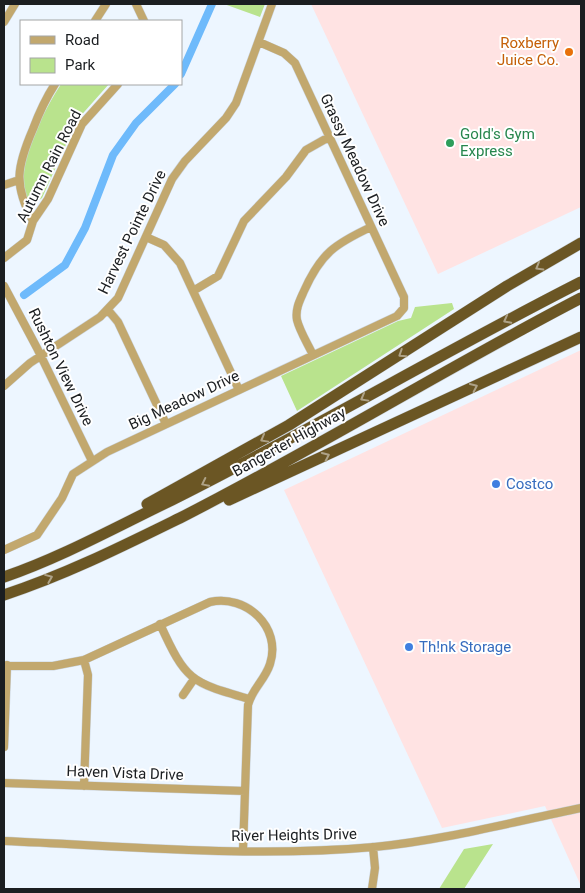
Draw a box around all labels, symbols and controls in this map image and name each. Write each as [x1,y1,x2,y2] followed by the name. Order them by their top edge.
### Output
[20,20,182,85] legend
[65,31,99,49] text: Road
[497,34,559,69] place label: Roxberry Juice Co.
[563,46,575,58] marker: Roxberry Juice Co.
[65,56,96,74] text: Park
[316,91,394,229] street label: Grassy Meadow Drive
[13,107,85,225] street label: Autumn Rain Road
[460,125,535,160] place label: Gold's Gym Express
[444,137,456,149] marker: Gold's Gym Express
[94,167,170,297] street label: Harvest Pointe Drive
[535,260,544,270] one-way arrow
[25,305,97,429] street label: Rushton View Drive
[503,314,512,324] one-way arrow
[398,347,407,357] one-way arrow
[126,366,242,434] street label: Big Meadow Drive
[468,383,477,393] one-way arrow
[360,392,369,402] one-way arrow
[229,403,349,481] street label: Bangerter Highway
[260,433,269,443] one-way arrow
[321,452,330,462] one-way arrow
[506,475,553,493] place label: Costco
[202,477,211,487] one-way arrow
[490,478,502,490] marker: Costco
[45,574,53,584] one-way arrow
[419,638,511,656] place label: Th!nk Storage
[403,641,415,653] marker: Th!nk Storage
[66,762,184,784] street label: Haven Vista Drive
[231,825,357,845] street label: River Heights Drive

